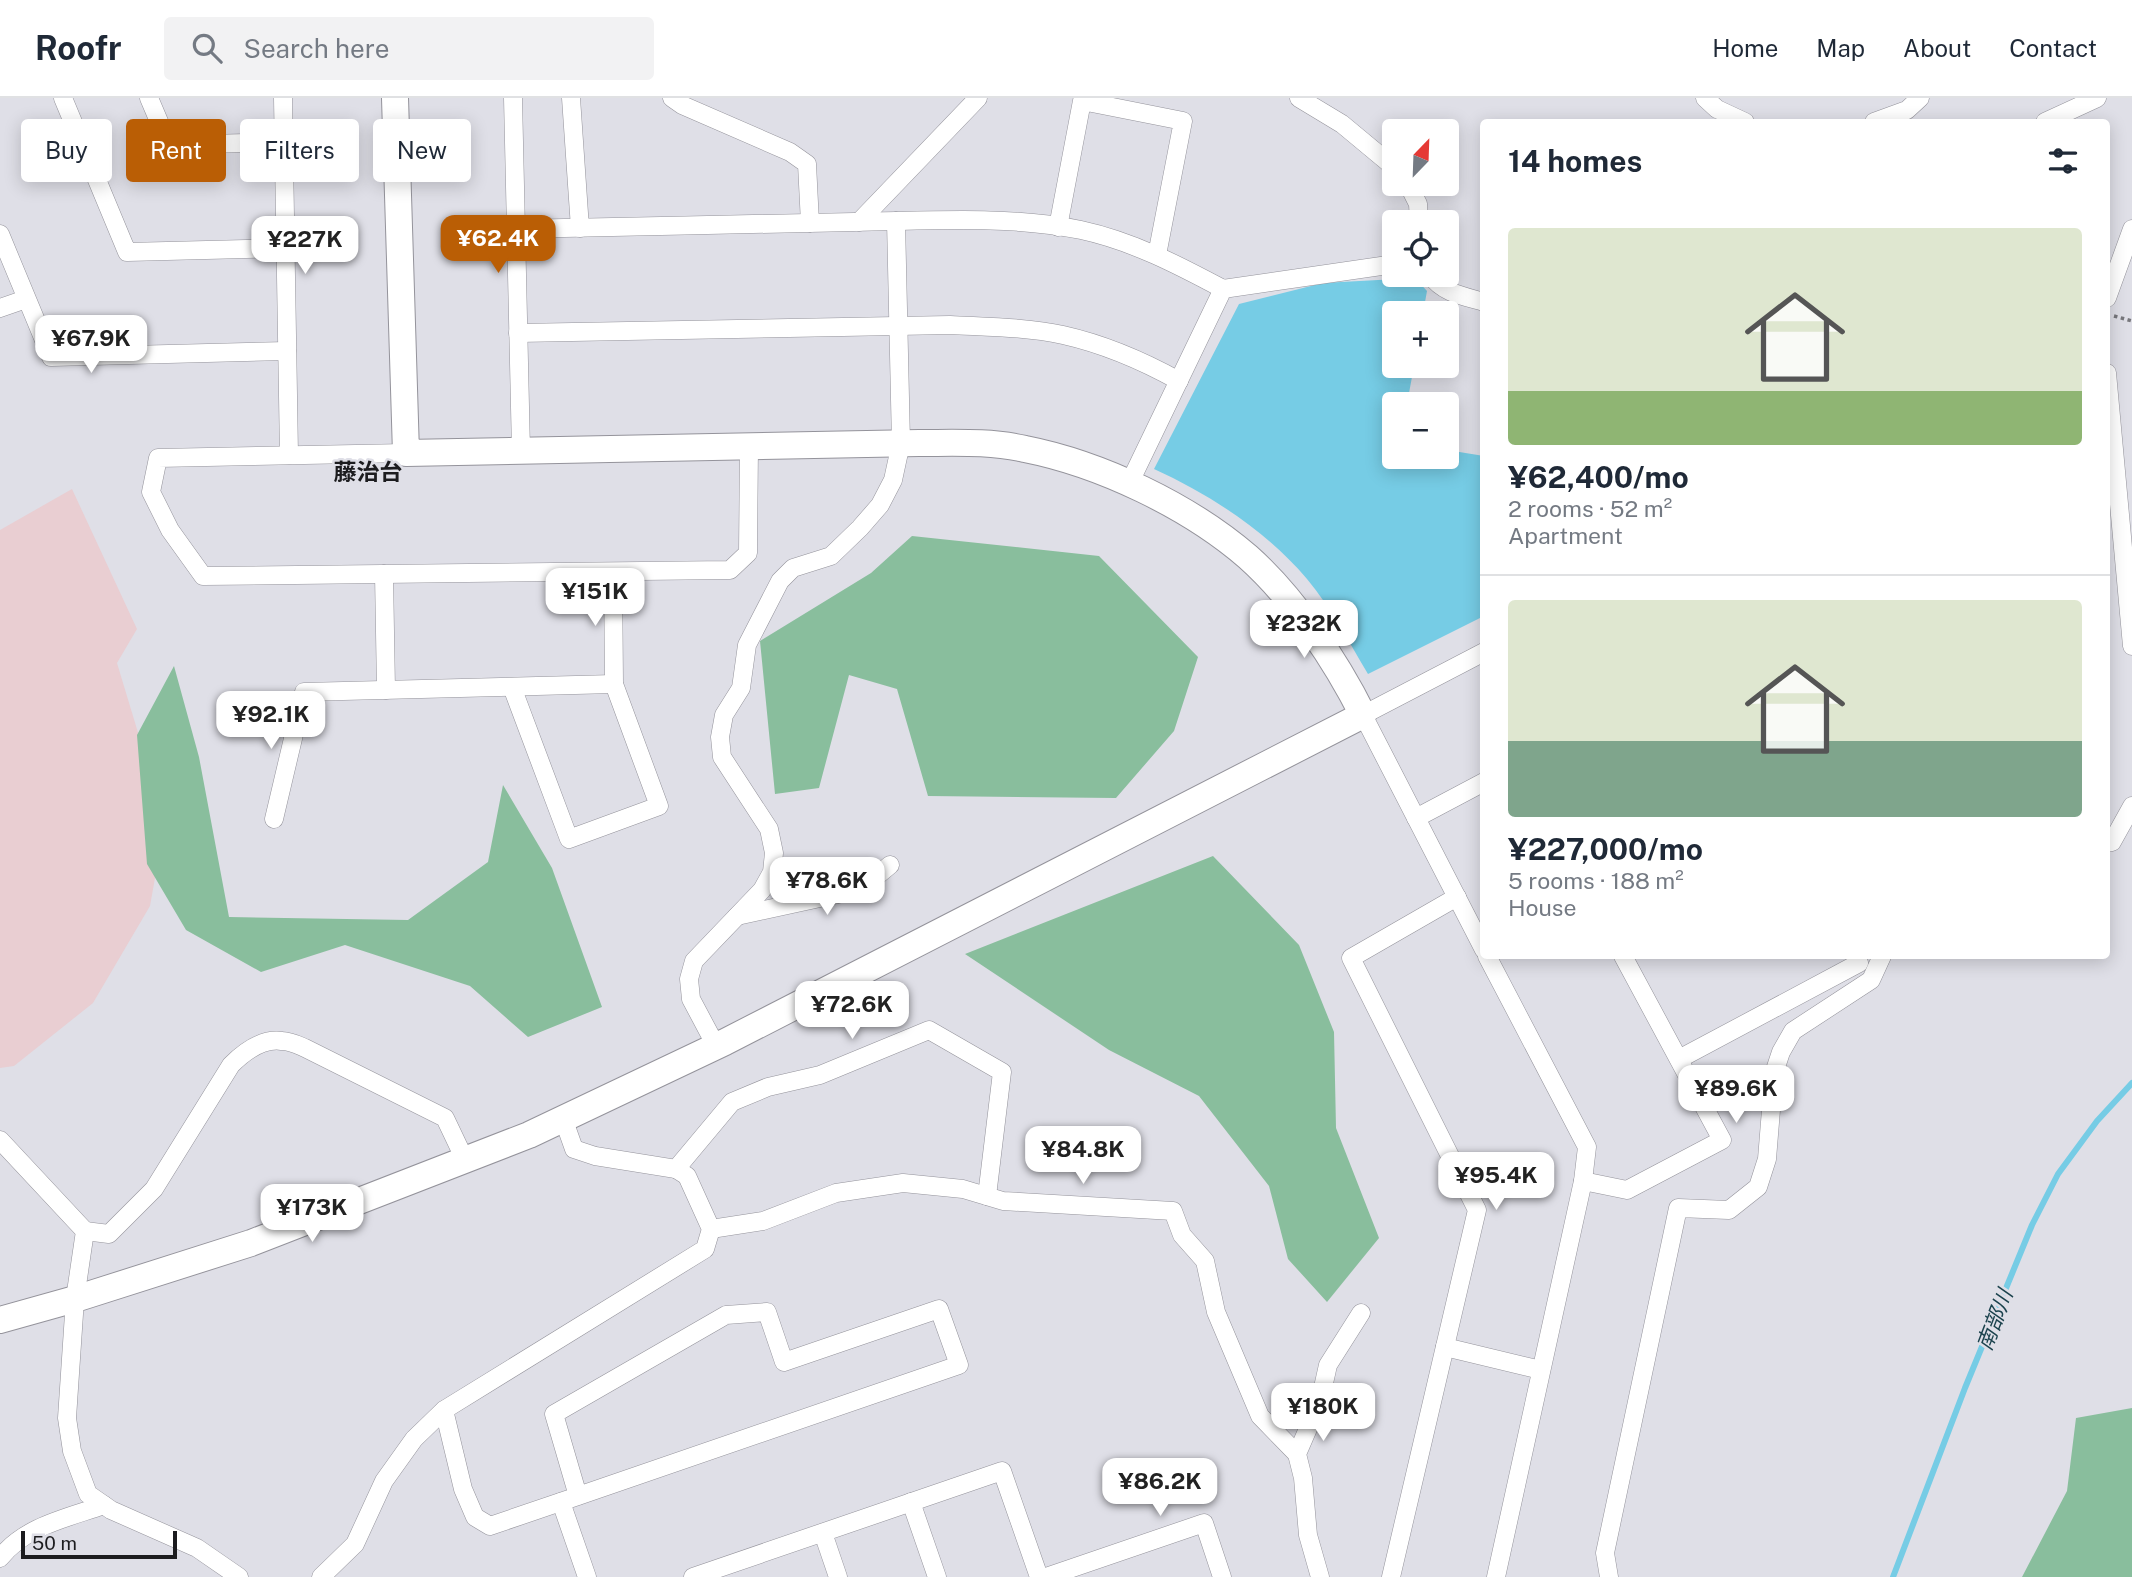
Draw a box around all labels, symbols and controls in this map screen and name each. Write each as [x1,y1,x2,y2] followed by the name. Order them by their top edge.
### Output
[164,17,654,80] search box
[35,29,122,67] text: Roofr
[188,29,226,67] icon: search
[244,33,390,64] text: Search here
[1712,34,1778,62] text: Home
[1816,34,1865,62] text: Map
[1903,34,1971,62] text: About
[2009,34,2097,62] text: Contact
[21,119,112,182] chip: Buy
[126,119,226,182] chip: Rent
[240,119,359,182] chip: Filters
[373,119,471,182] chip: New
[1382,119,1460,196] north arrow
[1382,119,1459,469] map controls
[2044,142,2082,180] icon: filters
[1508,143,1642,179] text: 14 homes
[1382,210,1459,287] button: locate
[256,216,354,276] pin: ¥227K
[441,216,555,275] pin: ¥62.4K
[457,224,539,251] text: ¥62.4K
[267,225,343,252] text: ¥227K
[1732,274,1858,400] icon: home
[1382,301,1459,378] button: +
[34,316,148,375] pin: ¥67.9K
[51,324,131,351] text: ¥67.9K
[1382,392,1459,469] button: −
[334,458,403,485] district label: 藤治台
[1508,459,1689,495] text: ¥62,400/mo
[1508,495,1672,522] text: 2 rooms · 52 m²
[1508,522,1623,549] text: Apartment
[546,568,644,628] pin: ¥151K
[562,577,628,604] text: ¥151K
[1255,601,1353,660] pin: ¥232K
[1266,609,1342,636] text: ¥232K
[1732,646,1858,772] icon: home
[214,692,328,751] pin: ¥92.1K
[232,700,310,727] text: ¥92.1K
[1508,831,1703,867] text: ¥227,000/mo
[770,858,884,917] pin: ¥78.6K
[786,866,868,893] text: ¥78.6K
[1508,867,1684,894] text: 5 rooms · 188 m²
[1508,894,1576,921] text: House
[795,982,909,1041] pin: ¥72.6K
[811,990,893,1017] text: ¥72.6K
[1679,1066,1793,1125] pin: ¥89.6K
[1694,1074,1778,1101] text: ¥89.6K
[1026,1126,1140,1186] pin: ¥84.8K
[1041,1135,1125,1162] text: ¥84.8K
[1439,1152,1553,1212] pin: ¥95.4K
[1454,1161,1538,1188] text: ¥95.4K
[263,1184,361,1244] pin: ¥173K
[277,1193,347,1220] text: ¥173K
[1972,1284,2018,1354] water label: 南部川
[1274,1384,1372,1443] pin: ¥180K
[1287,1392,1359,1419] text: ¥180K
[1103,1458,1217,1518] pin: ¥86.2K
[1118,1467,1202,1494] text: ¥86.2K
[21,1528,177,1560] scale bar
[32,1532,77,1554] text: 50 m

